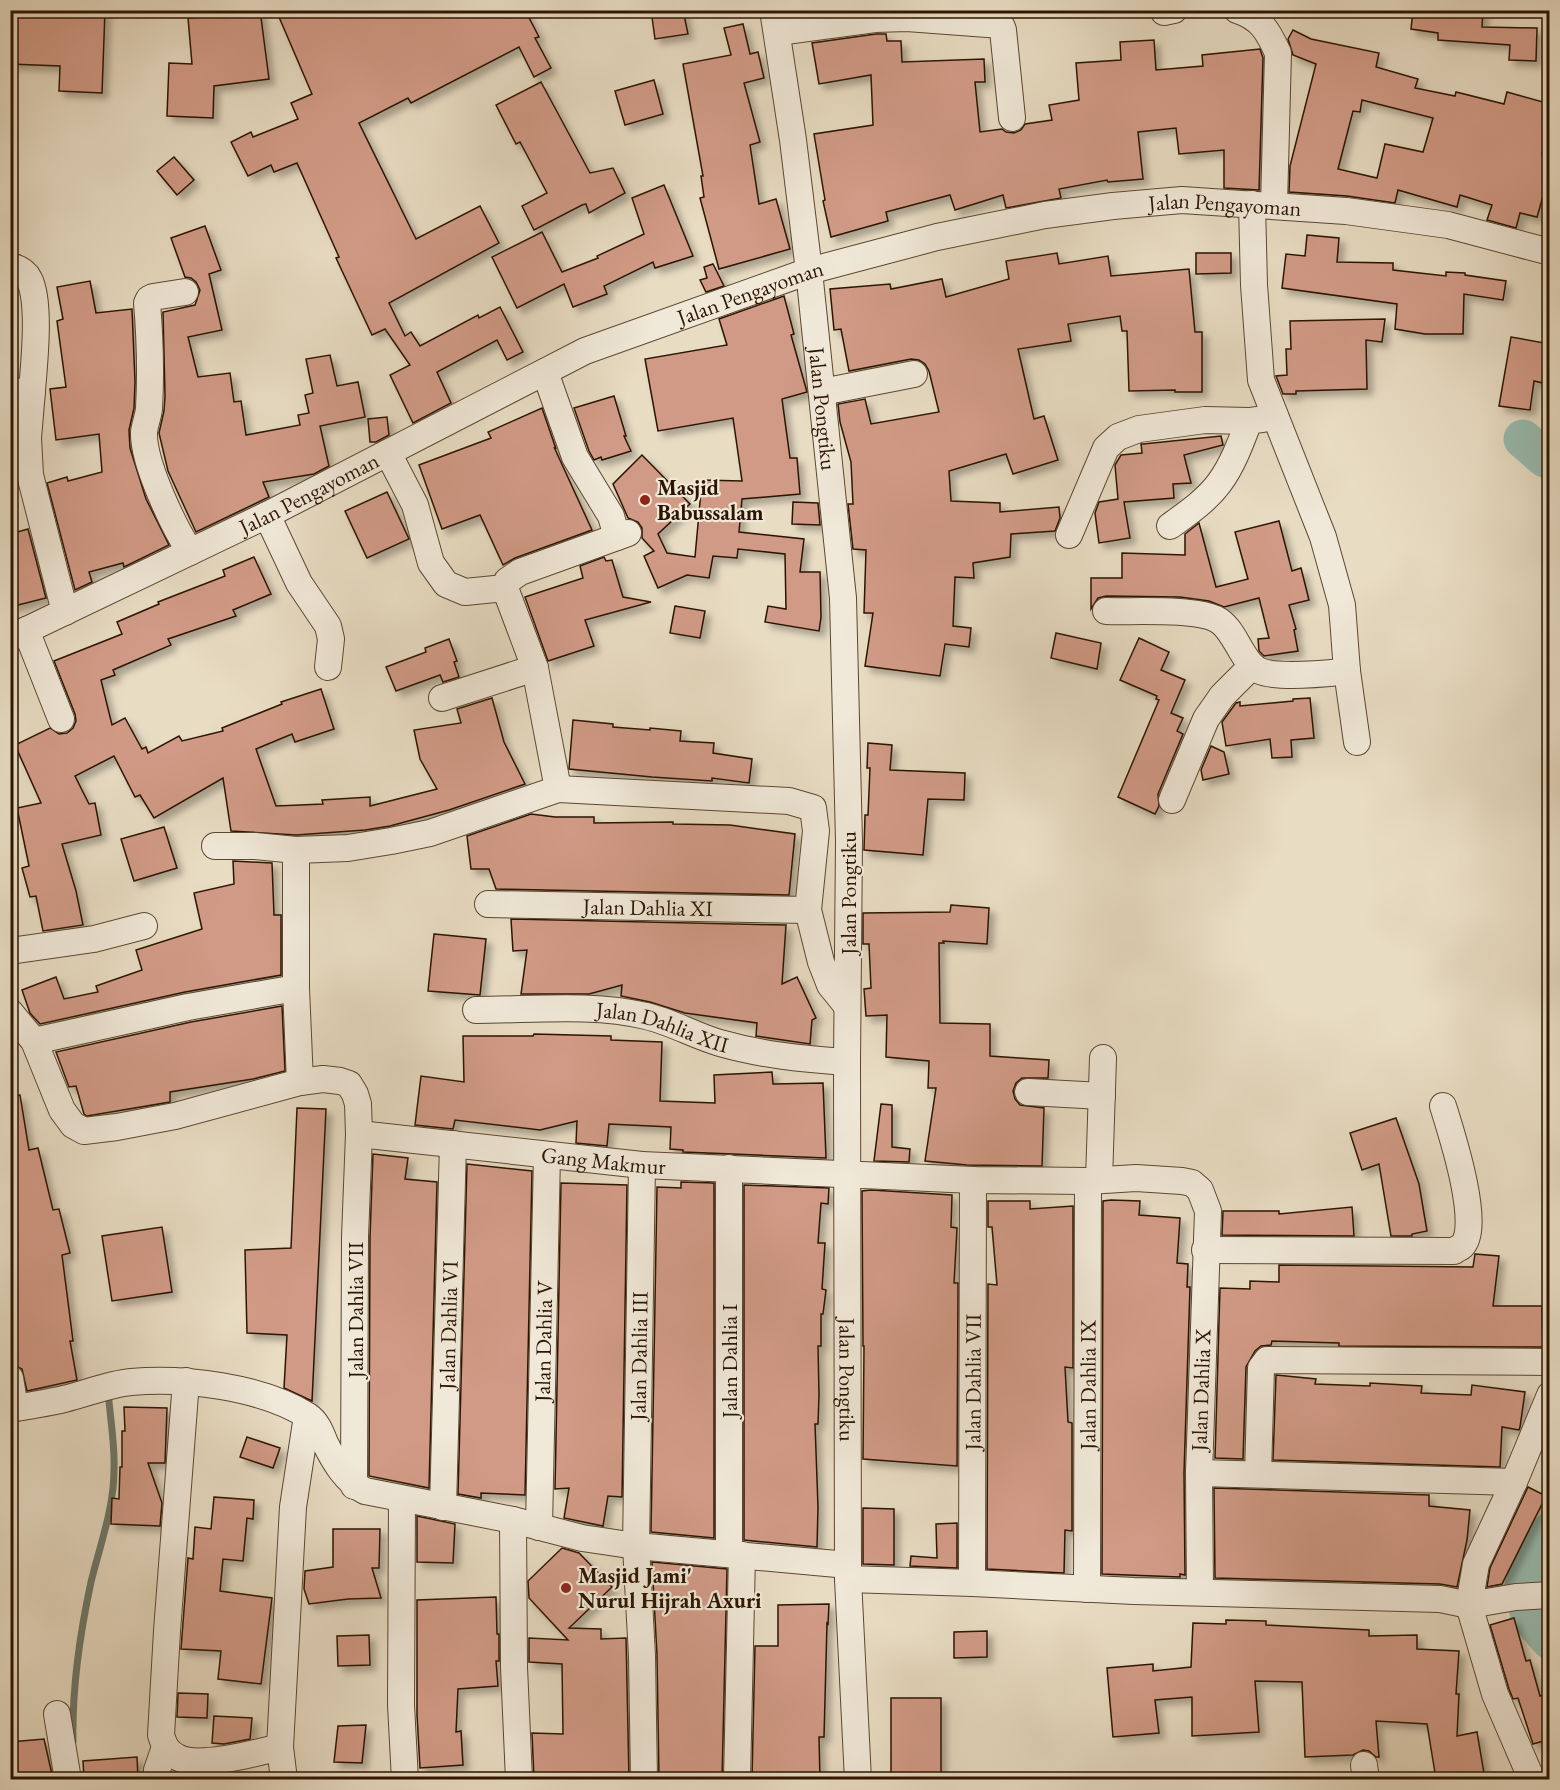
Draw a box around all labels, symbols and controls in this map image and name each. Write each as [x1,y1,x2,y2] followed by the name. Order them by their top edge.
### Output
[1145,185,1303,222] street label: Jalan Pengayoman
[671,253,827,332] street label: Jalan Pengayoman
[802,344,844,472] street label: Jalan Pongtiku
[232,445,384,542] street label: Jalan Pengayoman
[657,473,764,527] place label: Masjid Babussalam
[638,493,652,507] marker: Masjid Babussalam
[834,831,863,957] street label: Jalan Pongtiku
[581,891,714,923] street label: Jalan Dahlia XI
[593,994,732,1059] street label: Jalan Dahlia XII
[540,1140,667,1181] street label: Gang Makmur
[341,1241,370,1380] street label: Jalan Dahlia VII
[432,1260,464,1392] street label: Jalan Dahlia VI
[527,1280,559,1404] street label: Jalan Dahlia V
[623,1291,655,1423] street label: Jalan Dahlia III
[715,1303,744,1420] street label: Jalan Dahlia I
[958,1313,987,1452] street label: Jalan Dahlia VII
[833,1316,862,1442] street label: Jalan Pongtiku
[1073,1320,1102,1452] street label: Jalan Dahlia IX
[1184,1328,1218,1454] street label: Jalan Dahlia X
[578,1561,762,1615] place label: Masjid Jami' Nurul Hijrah Axuri
[559,1581,573,1595] marker: Masjid Jami' Nurul Hijrah Axuri

